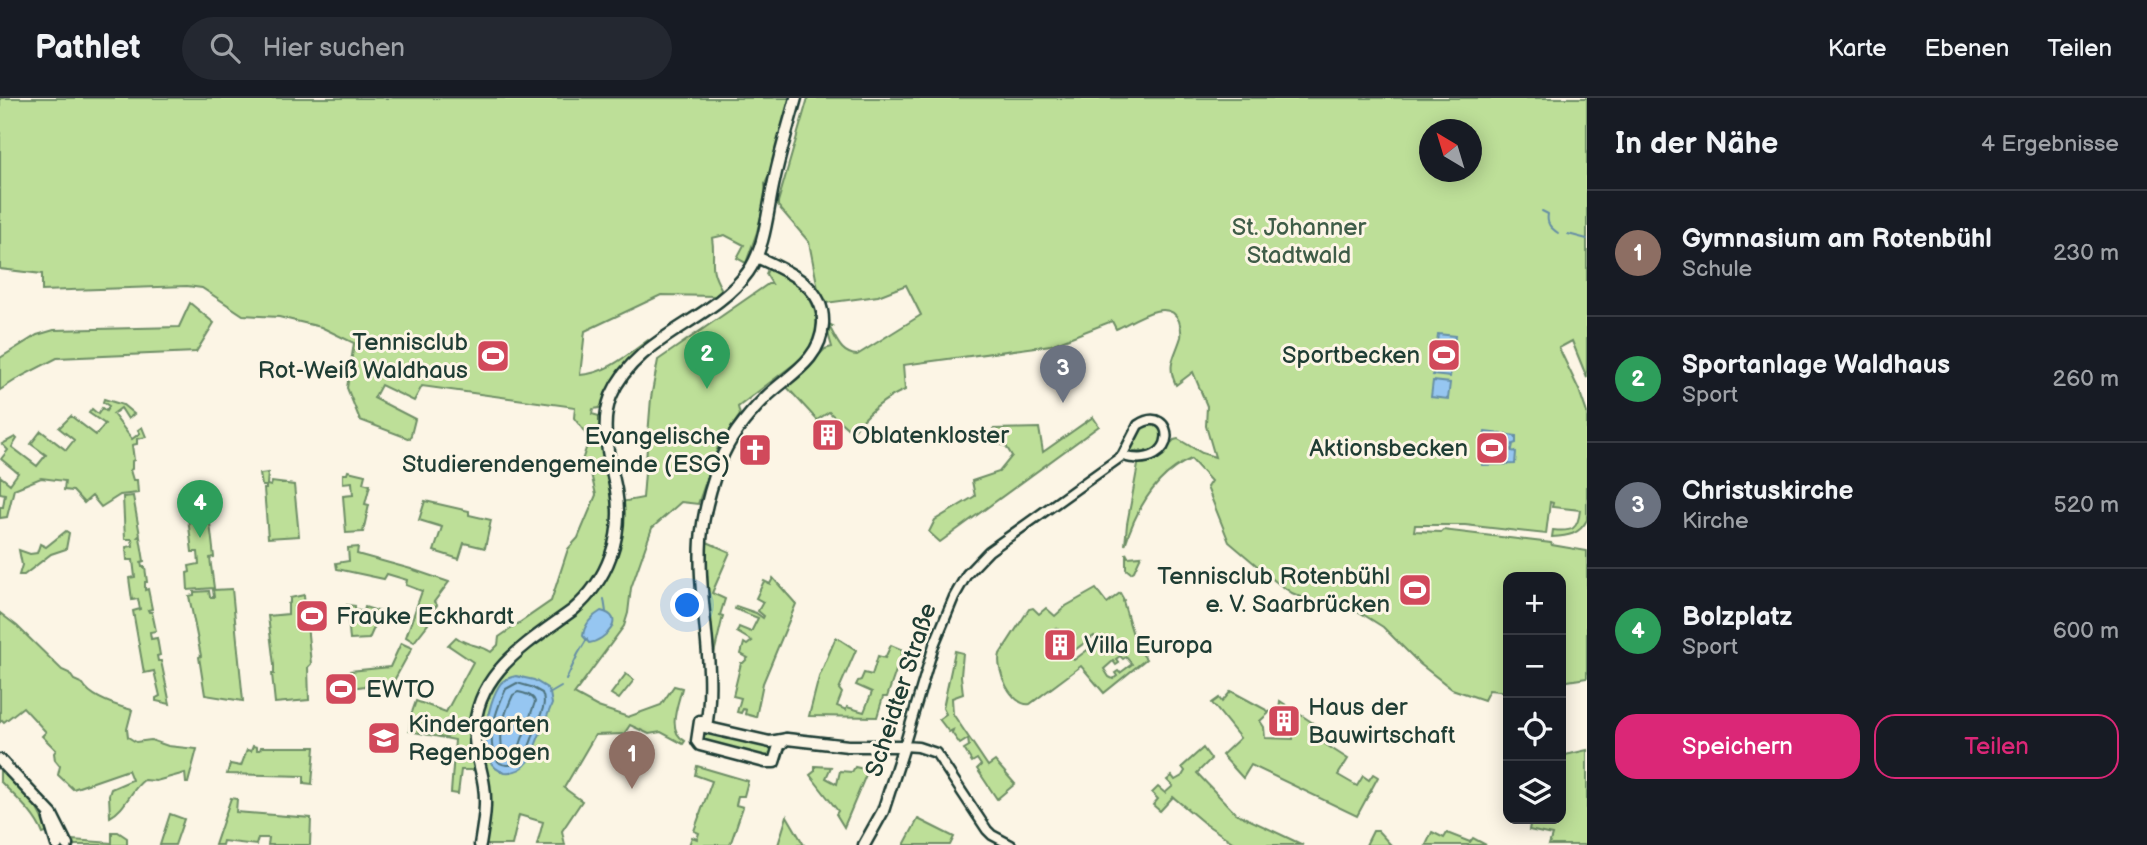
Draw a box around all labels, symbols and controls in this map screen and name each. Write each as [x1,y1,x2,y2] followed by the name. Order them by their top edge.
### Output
[182,17,672,80] search box
[35,28,140,68] text: Pathlet
[206,29,244,67] icon: search
[262,33,405,64] text: Hier suchen
[1828,34,1886,63] text: Karte
[1924,34,2009,63] text: Ebenen
[2047,34,2112,63] text: Teilen
[1419,119,1482,182] north arrow
[1615,126,1778,162] text: In der Nähe
[1981,130,2119,158] text: 4 Ergebnisse
[1232,213,1366,270] park label: St. Johanner Stadtwald
[1682,224,1992,255] text: Gymnasium am Rotenbühl
[1633,239,1643,267] text: 1
[2053,239,2119,267] text: 230 m
[1682,255,1752,283] text: Schule
[258,328,468,385] place label: Tennisclub Rot-Weiß Waldhaus
[684,331,730,389] pin: 2
[1425,336,1463,374] sports icon: Sportbecken
[474,337,512,375] sports icon: Tennisclub Rot-Weiß Waldhaus
[1282,341,1420,370] place label: Sportbecken
[1040,345,1086,403] pin: 3
[1682,350,1950,381] text: Sportanlage Waldhaus
[1631,365,1645,393] text: 2
[2053,365,2119,393] text: 260 m
[1682,381,1738,409] text: Sport
[809,416,847,454] building icon: Oblatenkloster
[852,421,1009,450] place label: Oblatenkloster
[402,422,730,479] place label: Evangelische Studierendengemeinde (ESG)
[1473,429,1511,467] sports icon: Aktionsbecken
[736,431,774,469] church icon: Evangelische Studierendengemeinde (ESG)
[1309,434,1468,463] place label: Aktionsbecken
[1682,476,1853,507] text: Christuskirche
[177,480,223,538] pin: 4
[1631,491,1645,519] text: 3
[2053,491,2119,519] text: 520 m
[1682,507,1749,535] text: Kirche
[1157,562,1390,619] place label: Tennisclub Rotenbühl e. V. Saarbrücken
[1396,571,1434,609] sports icon: Tennisclub Rotenbühl e. V. Saarbrücken
[1503,572,1566,824] map controls
[1503,572,1566,635] button: +
[670,588,704,622] your location
[293,597,331,635] sports icon: Frauke Eckhardt
[859,599,943,781] street label: Scheidter Straße
[336,602,515,631] place label: Frauke Eckhardt
[1682,602,1792,633] text: Bolzplatz
[1631,617,1645,645] text: 4
[2053,617,2119,645] text: 600 m
[1041,626,1079,664] building icon: Villa Europa
[1084,631,1213,660] place label: Villa Europa
[1682,633,1738,661] text: Sport
[1503,635,1566,698] button: −
[322,670,360,708] sports icon: EWTO
[366,675,435,704] place label: EWTO
[1308,693,1456,750] place label: Haus der Bauwirtschaft
[1503,698,1566,761] button: locate
[1265,702,1303,740] building icon: Haus der Bauwirtschaft
[408,710,550,767] place label: Kindergarten Regenbogen
[1615,714,1860,779] button: Speichern
[1874,714,2119,779] button: Teilen
[365,719,403,757] school or university icon: Kindergarten Regenbogen
[609,731,655,789] pin: 1
[1503,761,1566,824] button: layers

